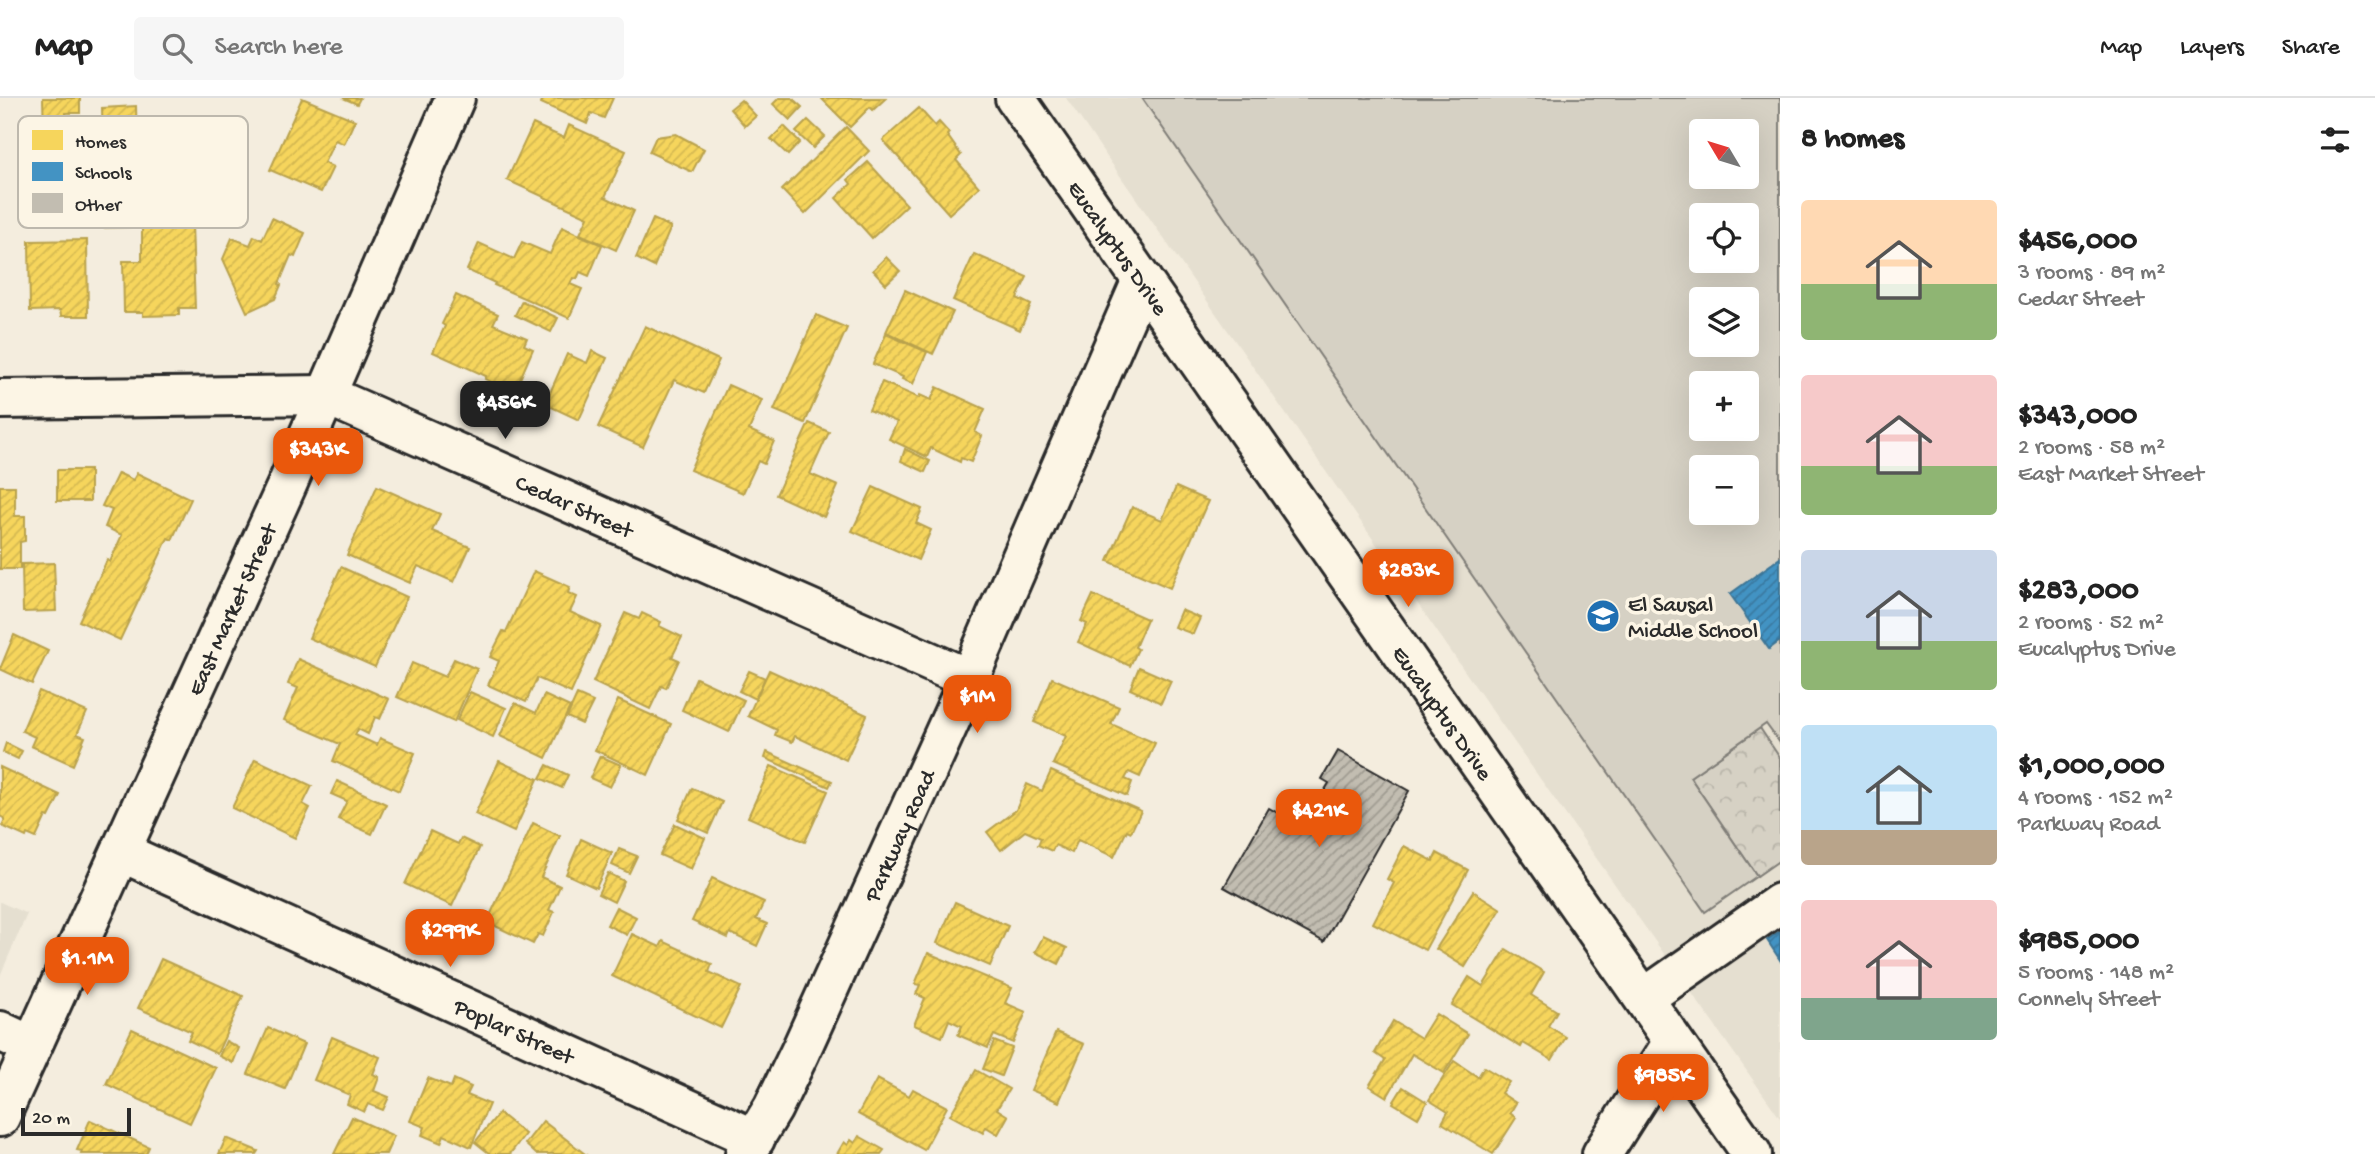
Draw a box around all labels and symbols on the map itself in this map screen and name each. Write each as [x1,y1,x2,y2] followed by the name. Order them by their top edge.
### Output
[18,116,248,228] legend
[1689,119,1759,189] north arrow
[75,132,127,155] text: Homes
[75,163,132,186] text: Schools
[1060,177,1173,323] street label: Eucalyptus Drive
[75,195,123,218] text: Other
[456,382,554,441] pin: $456K
[269,428,367,488] pin: $343K
[510,470,638,546] street label: Cedar Street
[183,519,285,700] street label: East Market Street
[1359,550,1457,609] pin: $283K
[1628,593,1758,646] place label: El Sausal Middle School
[1584,597,1622,635] school or university icon: El Sausal Middle School
[1385,642,1498,788] street label: Eucalyptus Drive
[943,676,1011,735] pin: $1M
[859,765,944,908] street label: Parkway Road
[1270,790,1368,849] pin: $421K
[401,910,499,969] pin: $299K
[38,937,136,997] pin: $1.1M
[448,994,579,1073] street label: Poplar Street
[1614,1054,1712,1114] pin: $985K
[21,1105,131,1137] scale bar

